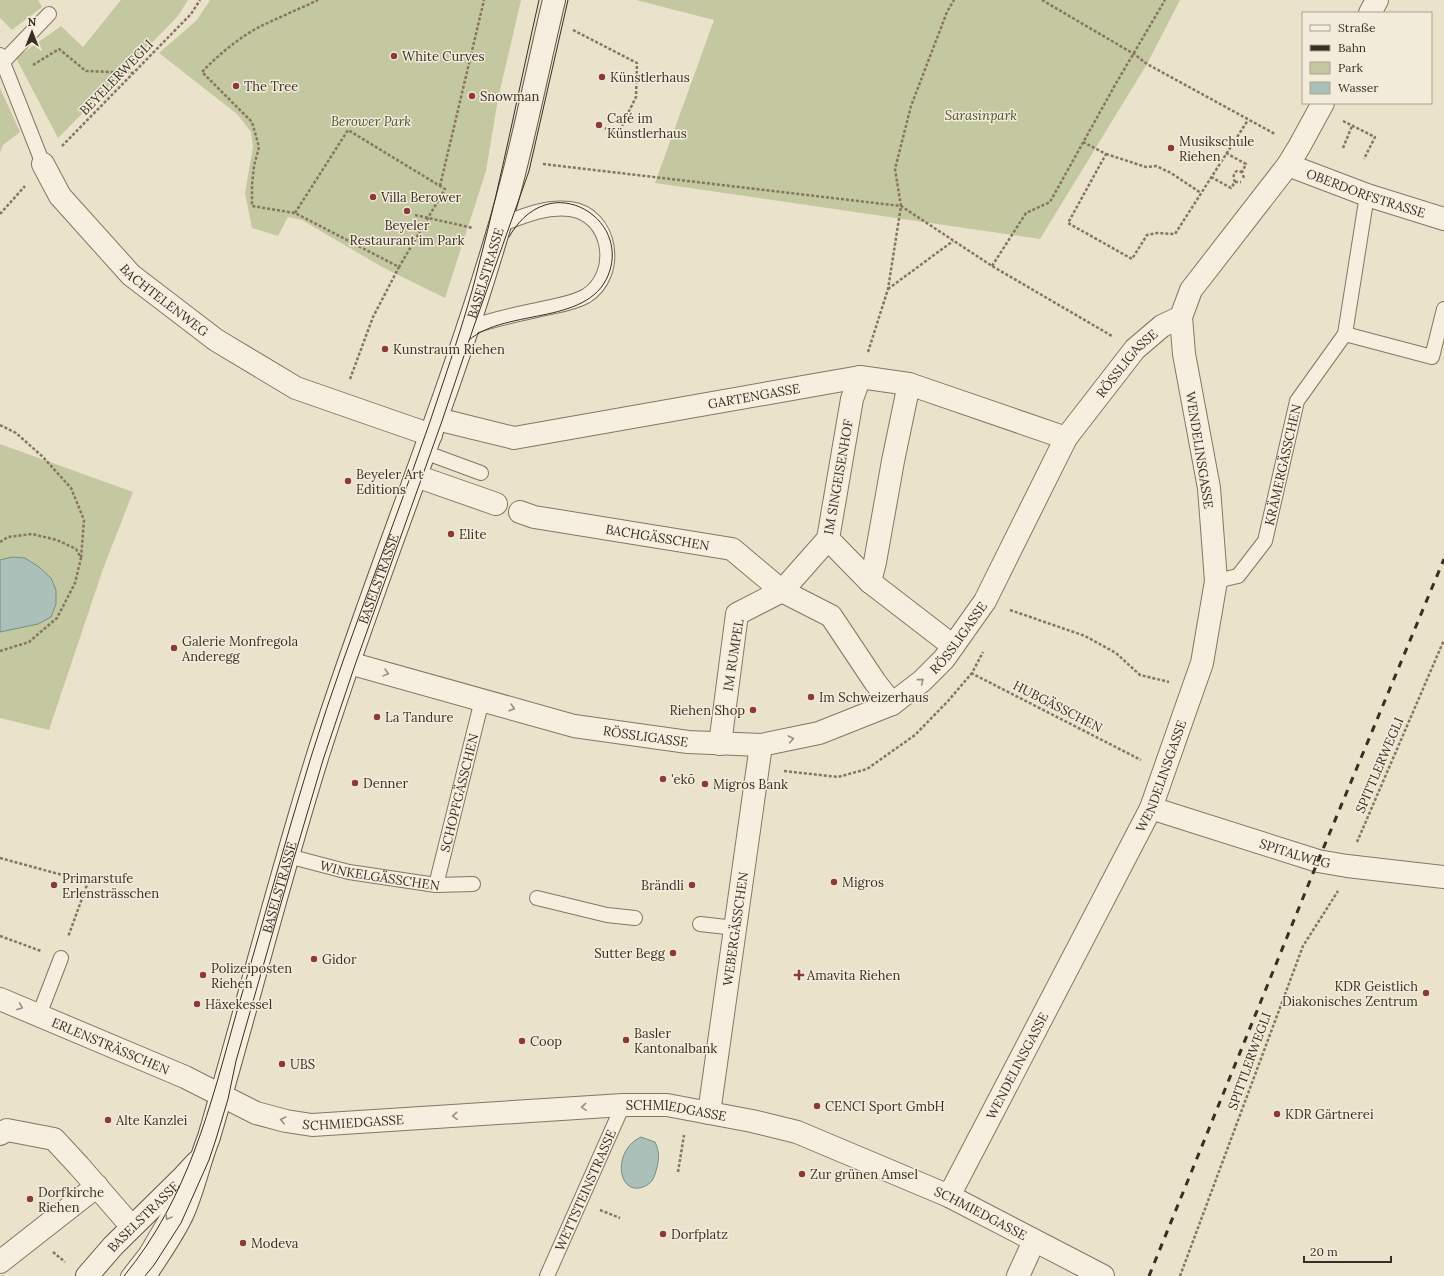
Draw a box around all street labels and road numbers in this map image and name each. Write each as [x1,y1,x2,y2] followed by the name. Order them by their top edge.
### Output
[76,36,157,119] street label: BEYELERWEGLI
[1304,165,1428,222] street label: OBERDORFSTRASSE
[463,226,508,321] street label: BASELSTRASSE
[116,260,212,340] street label: BACHTELENWEG
[1092,326,1161,401] street label: RÖSSLIGASSE
[707,380,802,413] street label: GARTENGASSE
[1182,390,1217,510] street label: WENDELINSGASSE
[1261,402,1305,527] street label: KRÄMERGÄSSCHEN
[820,418,857,536] street label: IM SINGEISENHOF
[604,521,711,554] street label: BACHGÄSSCHEN
[355,532,403,626] street label: BASELSTRASSE
[926,599,991,678] street label: RÖSSLIGASSE
[719,617,748,692] street label: IM RUMPEL
[1010,677,1105,736] street label: HUBGÄSSCHEN
[1352,715,1407,816] street label: SPITTLERWEGLI
[1132,718,1190,835] street label: WENDELINSGASSE
[602,722,689,751] street label: RÖSSLIGASSE
[436,732,482,854] street label: SCHOPFGÄSSCHEN
[1257,835,1332,872] street label: SPITALWEG
[259,840,301,935] street label: BASELSTRASSE
[318,857,441,894] street label: WINKELGÄSSCHEN
[719,871,752,987] street label: WEBERGÄSSCHEN
[982,1009,1052,1122] street label: WENDELINSGASSE
[1224,1010,1275,1112] street label: SPITTLERWEGLI
[49,1014,172,1079] street label: ERLENSTRÄSSCHEN
[626,1097,728,1125] street label: SCHMIEDGASSE
[301,1111,404,1134] street label: SCHMIEDGASSE
[551,1127,620,1254] street label: WETTSTEINSTRASSE
[104,1177,183,1256] street label: BASELSTRASSE
[932,1183,1030,1244] street label: SCHMIEDGASSE

